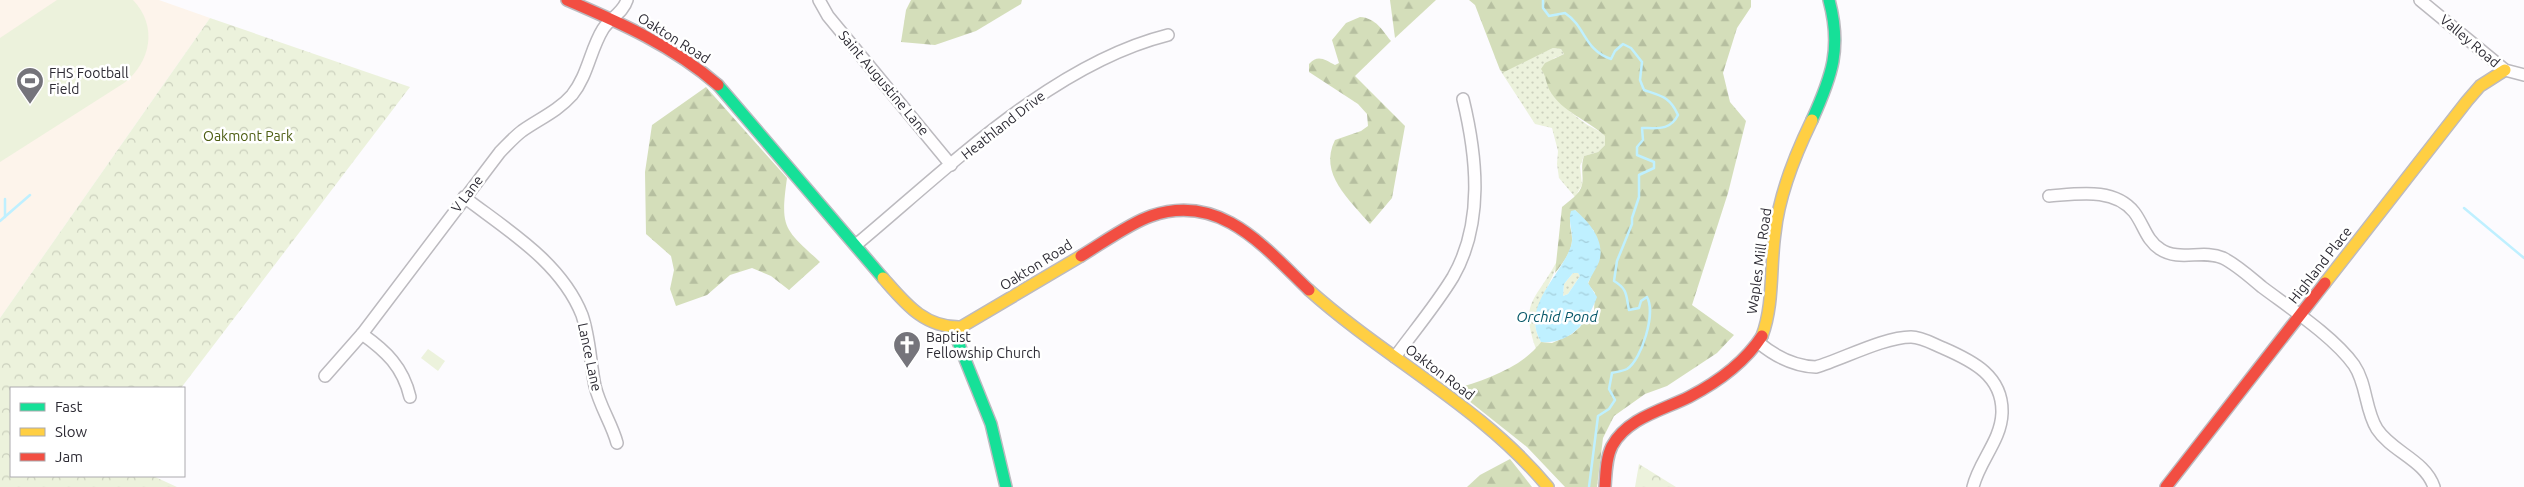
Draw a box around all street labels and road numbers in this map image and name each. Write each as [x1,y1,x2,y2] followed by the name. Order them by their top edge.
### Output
[635,9,713,67] street label: Oakton Road
[2437,11,2503,71] street label: Valley Road
[836,27,932,139] street label: Saint Augustine Lane
[958,87,1048,163] street label: Heathland Drive
[448,172,486,216] street label: V Lane
[1744,207,1774,315] street label: Waples Mill Road
[2285,223,2355,307] street label: Highland Place
[997,236,1075,294] street label: Oakton Road
[575,321,605,393] street label: Lance Lane
[1402,341,1478,403] street label: Oakton Road

